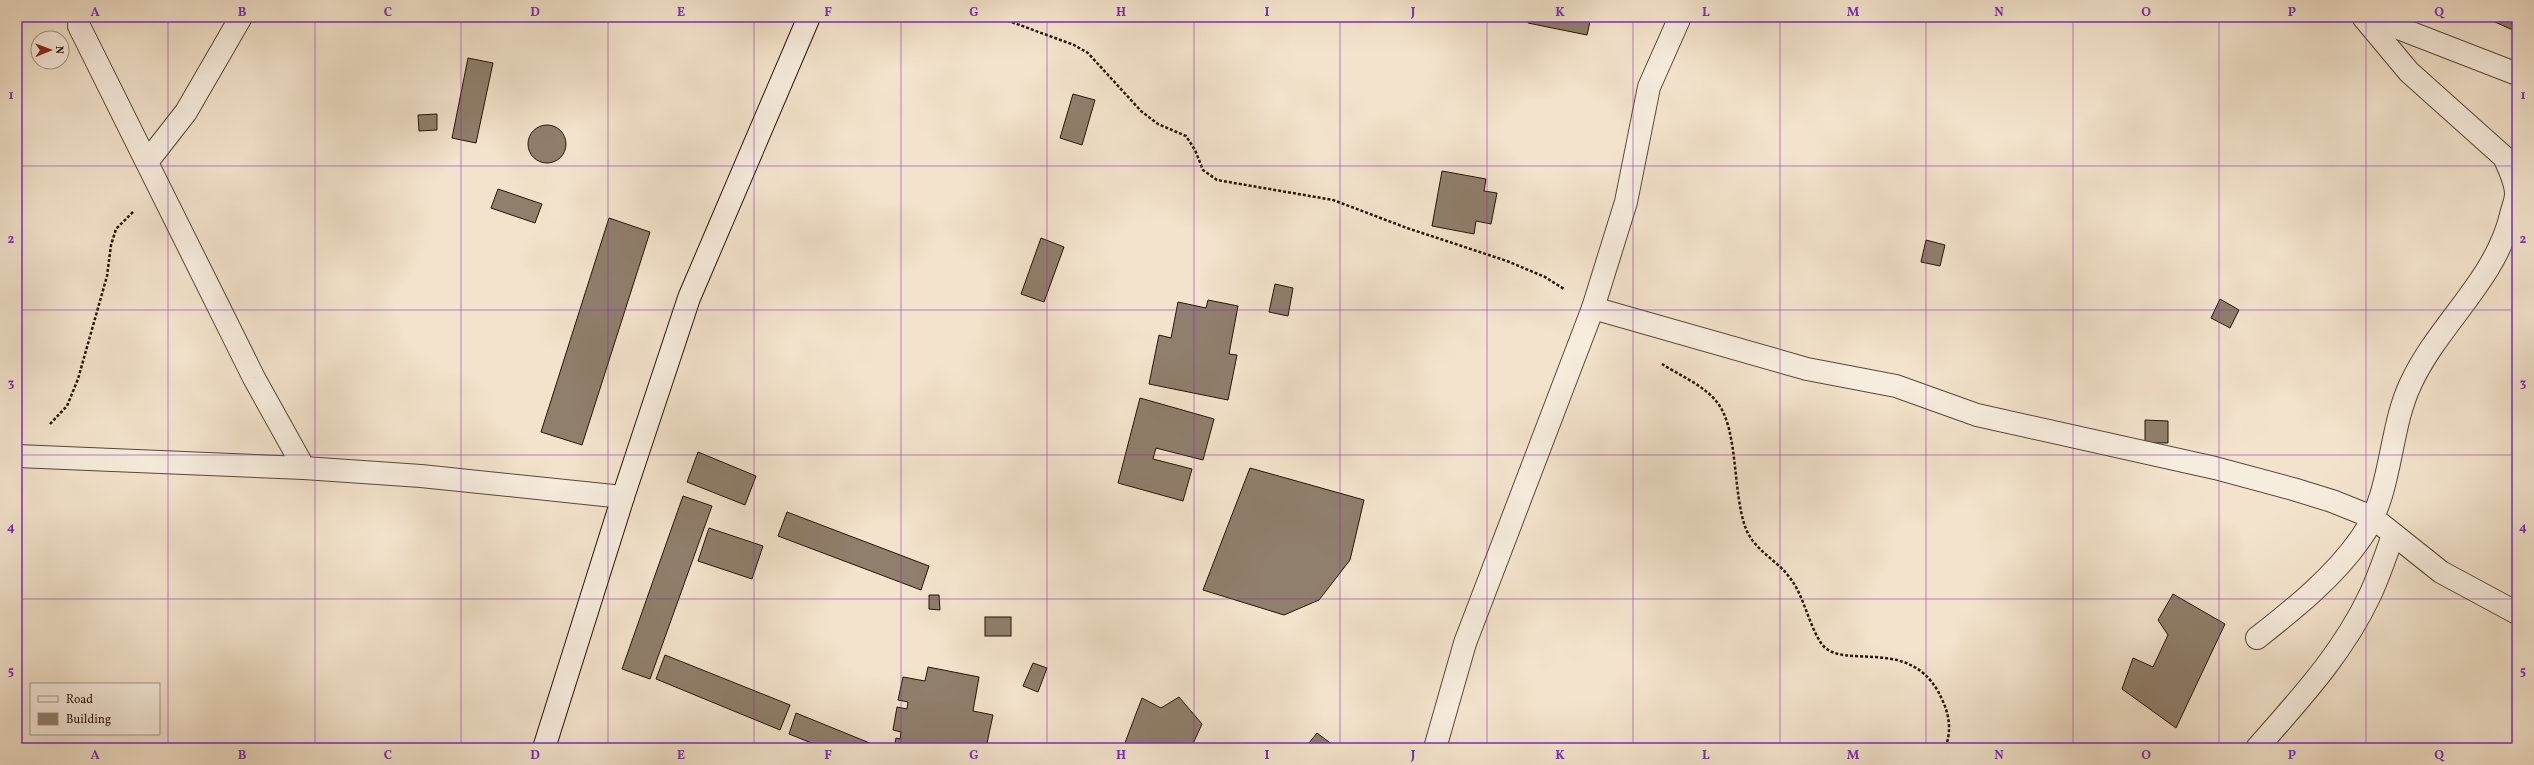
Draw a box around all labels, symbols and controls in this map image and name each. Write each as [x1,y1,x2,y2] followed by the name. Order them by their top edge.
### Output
[90,4,100,22] text: A
[238,4,247,22] text: B
[384,4,392,22] text: C
[530,4,540,22] text: D
[677,4,685,22] text: E
[824,4,832,22] text: F
[969,4,979,22] text: G
[1116,4,1126,22] text: H
[1265,4,1270,22] text: I
[1410,4,1416,22] text: J
[1555,4,1565,22] text: K
[1702,4,1710,22] text: L
[1847,4,1860,22] text: M
[1994,4,2004,22] text: N
[2141,4,2151,22] text: O
[2288,4,2296,22] text: P
[2434,4,2445,22] text: Q
[30,30,70,70] north arrow
[51,46,66,54] text: N
[8,87,14,105] text: 1
[2520,87,2526,105] text: 1
[8,231,15,249] text: 2
[2520,231,2527,249] text: 2
[8,375,15,393] text: 3
[2520,375,2527,393] text: 3
[7,519,15,537] text: 4
[2519,519,2527,537] text: 4
[8,663,14,681] text: 5
[2520,663,2526,681] text: 5
[30,683,160,735] legend
[66,692,93,708] text: Road
[66,712,111,728] text: Building
[90,747,100,765] text: A
[238,747,247,765] text: B
[384,747,392,765] text: C
[530,747,540,765] text: D
[677,747,685,765] text: E
[824,747,832,765] text: F
[969,747,979,765] text: G
[1116,747,1126,765] text: H
[1265,747,1270,765] text: I
[1410,747,1416,765] text: J
[1555,747,1565,765] text: K
[1702,747,1710,765] text: L
[1847,747,1860,765] text: M
[1994,747,2004,765] text: N
[2141,747,2151,765] text: O
[2288,747,2296,765] text: P
[2434,747,2445,765] text: Q

